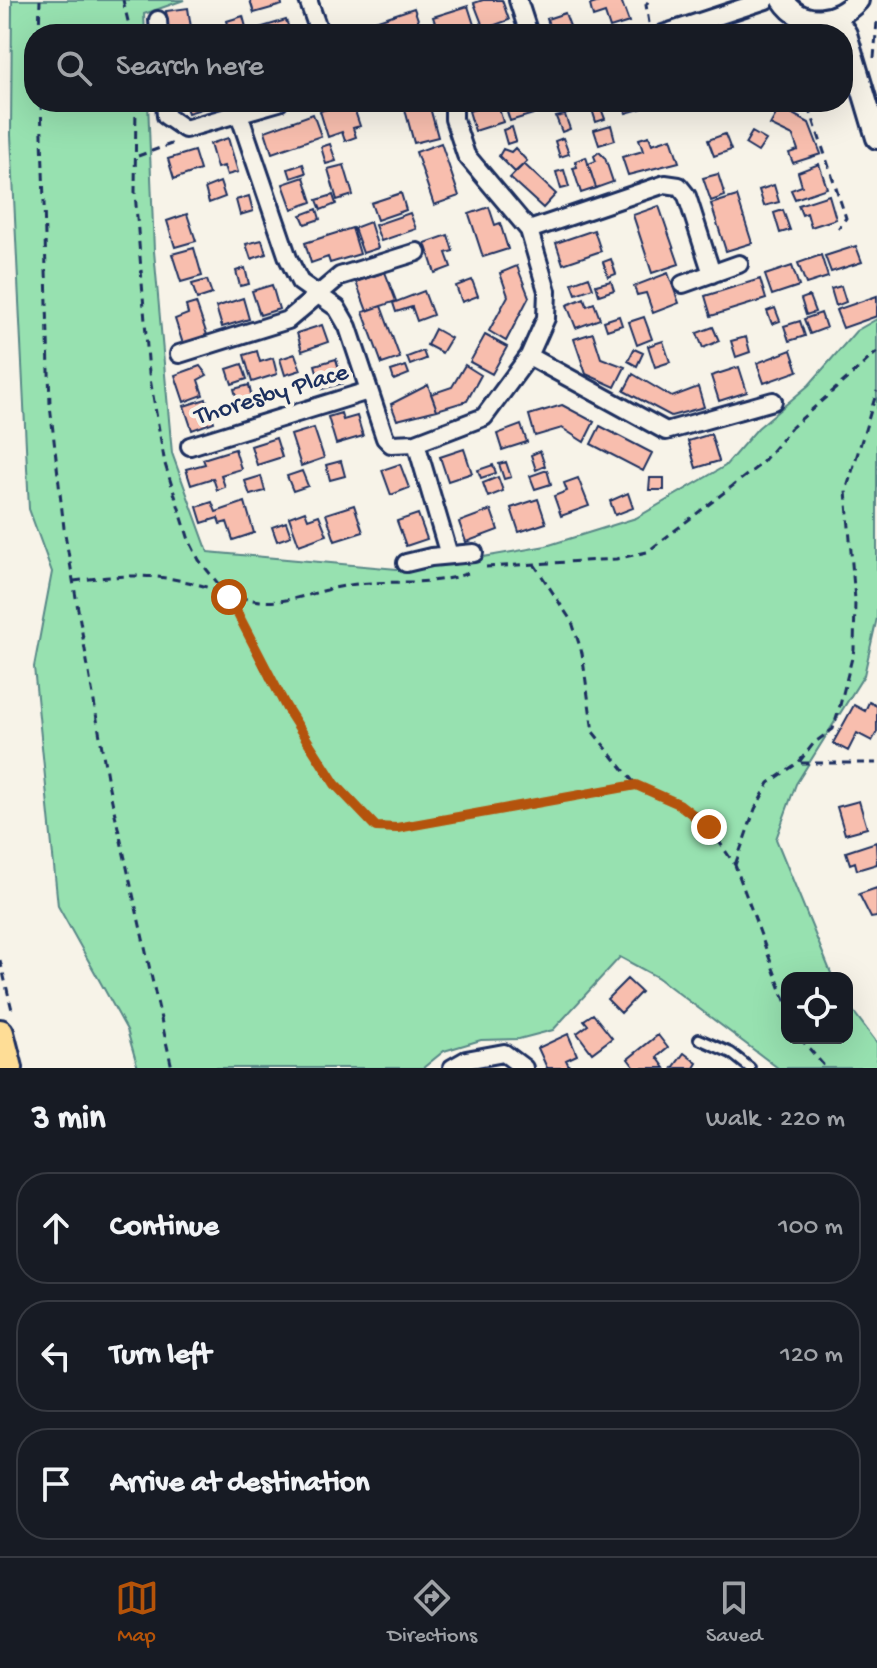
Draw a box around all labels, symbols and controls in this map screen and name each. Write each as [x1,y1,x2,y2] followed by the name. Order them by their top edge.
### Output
[24,24,853,112] search box
[52,46,96,90] icon: search
[116,51,264,86] text: Search here
[189,358,353,435] street label: Thoresby Place
[211,579,247,615] route start
[691,809,727,845] route end
[781,972,853,1044] map controls
[781,972,853,1044] button: locate
[32,1100,105,1140] text: 3 min
[706,1105,845,1136] text: Walk · 220 m
[34,1206,78,1250] icon: ahead
[110,1211,219,1246] text: Continue
[778,1213,843,1244] text: 100 m
[34,1334,78,1378] icon: left
[110,1339,211,1374] text: Turn left
[780,1341,843,1372] text: 120 m
[34,1462,78,1506] icon: arrive
[110,1467,370,1502] text: Arrive at destination
[115,1576,159,1650] tab: Map
[388,1576,477,1650] tab: Directions
[706,1576,762,1650] tab: Saved

